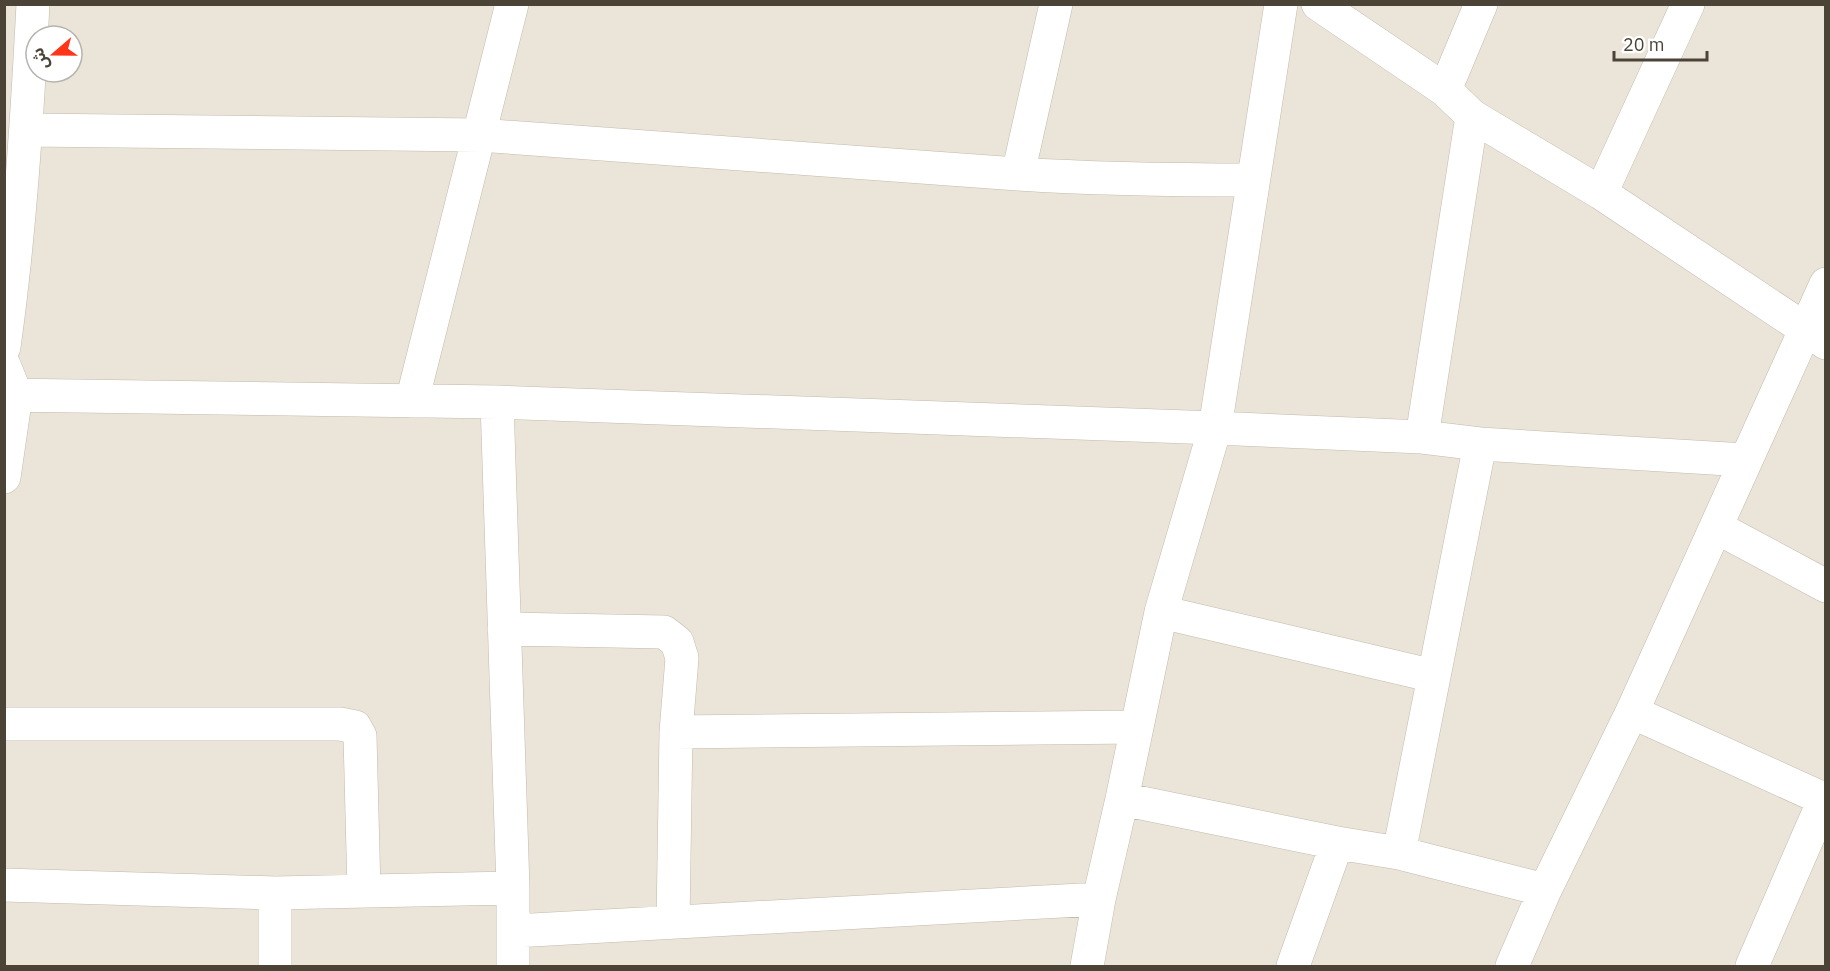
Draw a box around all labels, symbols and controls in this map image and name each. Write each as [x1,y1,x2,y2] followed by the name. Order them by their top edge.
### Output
[24,24,84,84] north arrow
[1614,24,1707,62] scale bar
[1623,33,1665,56] text: 20 m
[27,45,53,73] text: ش

